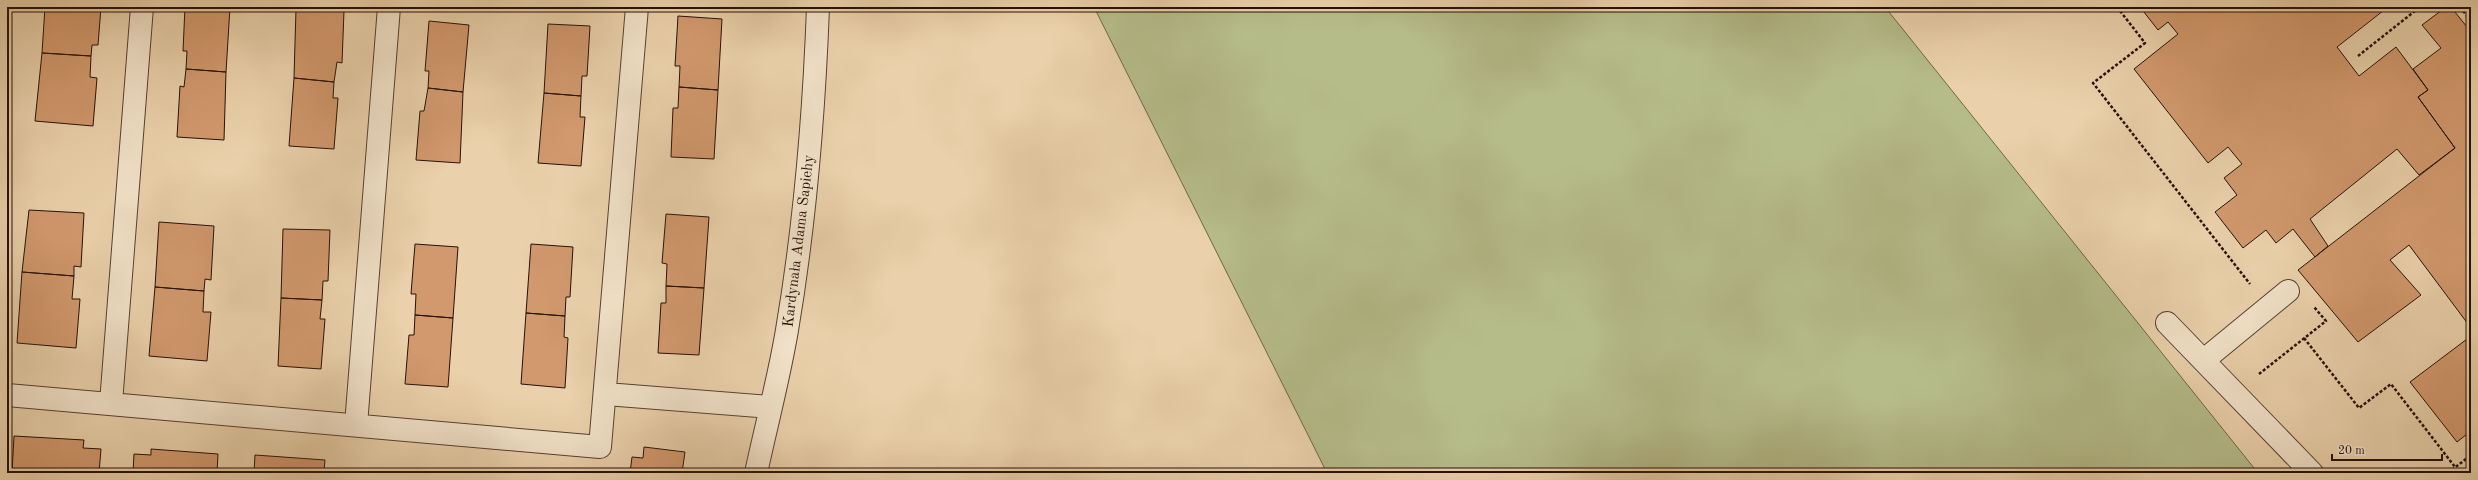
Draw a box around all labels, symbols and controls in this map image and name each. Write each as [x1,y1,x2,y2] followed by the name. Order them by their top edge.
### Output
[781,154,818,328] street label: Kardynała Adama Sapiehy
[2332,436,2442,462] scale bar
[2338,445,2365,457] text: 20 m

